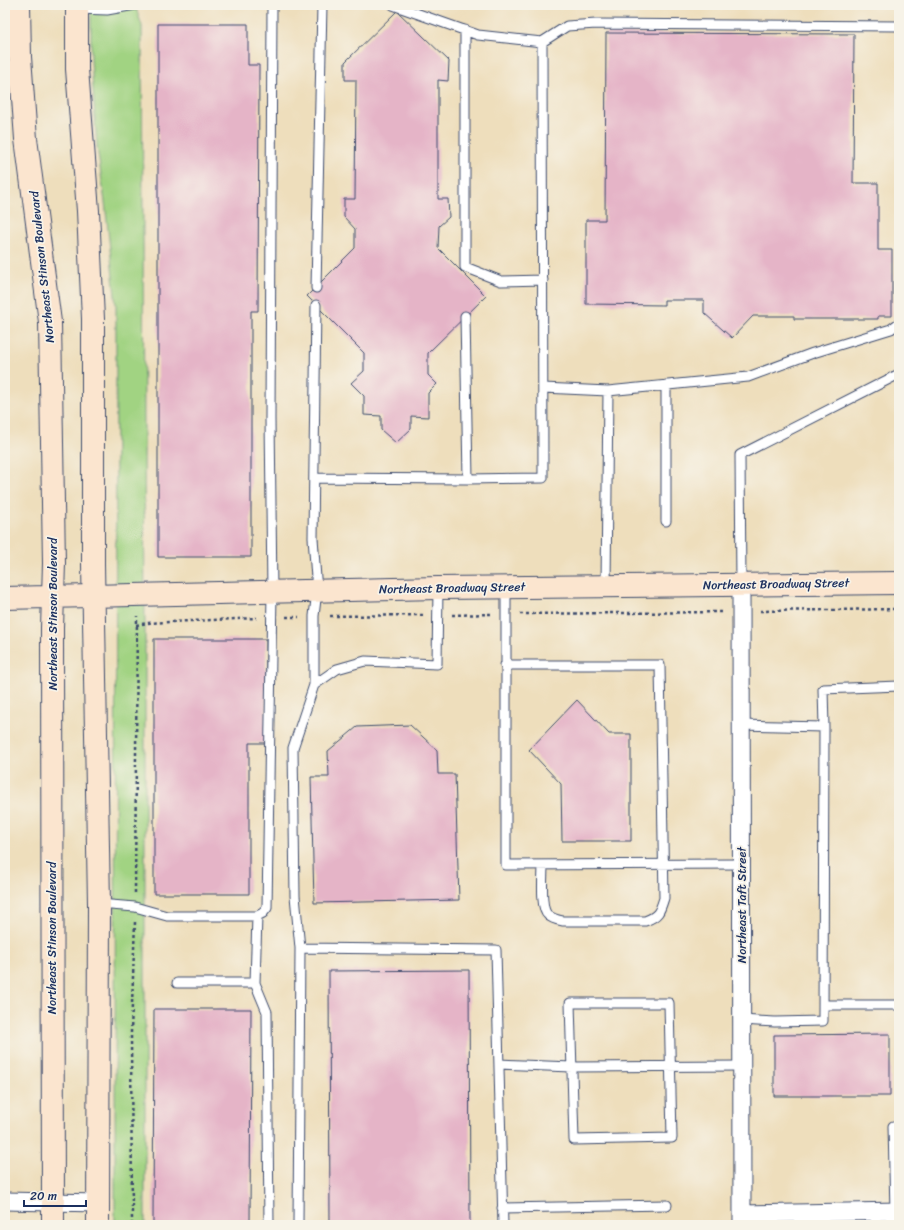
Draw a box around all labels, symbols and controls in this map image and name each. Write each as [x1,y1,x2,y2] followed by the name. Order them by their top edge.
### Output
[23,188,61,344] street label: Northeast Stinson Boulevard
[42,536,64,690] street label: Northeast Stinson Boulevard
[703,572,851,596] street label: Northeast Broadway Street
[379,576,527,600] street label: Northeast Broadway Street
[731,846,753,963] street label: Northeast Taft Street
[41,860,63,1014] street label: Northeast Stinson Boulevard
[24,1182,86,1208] scale bar
[30,1185,57,1207] text: 20 m

